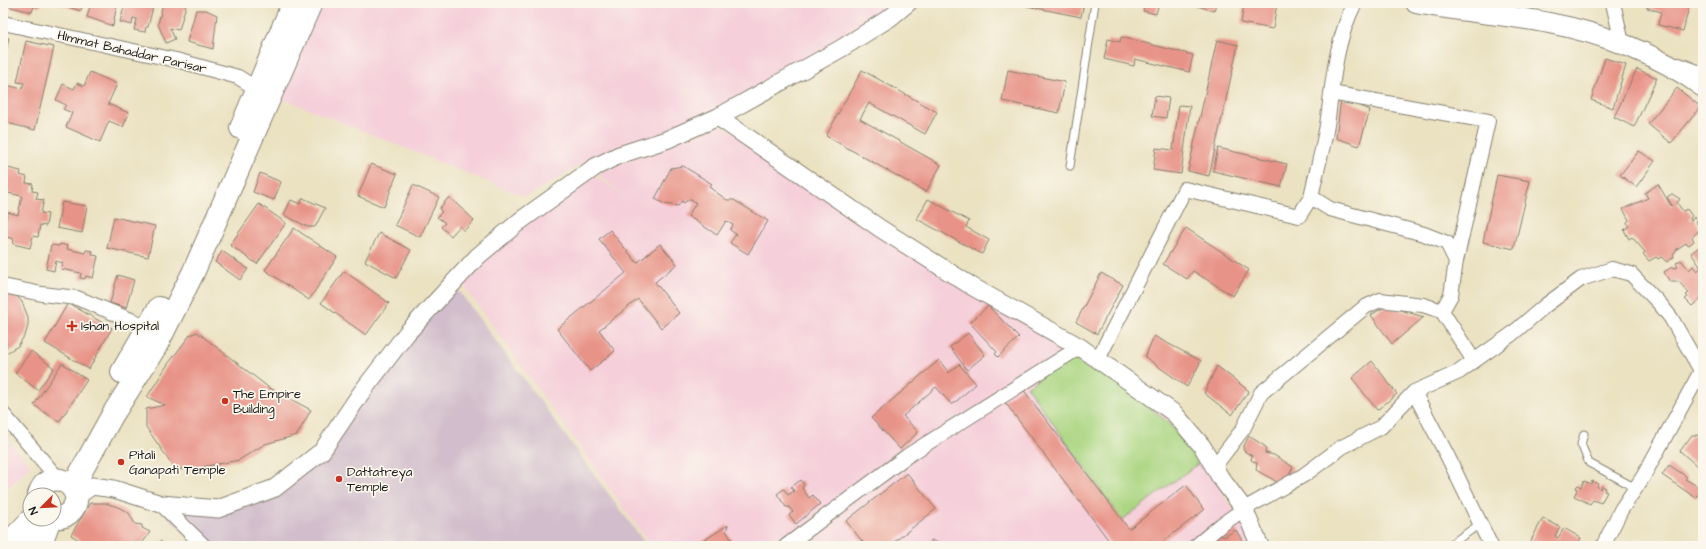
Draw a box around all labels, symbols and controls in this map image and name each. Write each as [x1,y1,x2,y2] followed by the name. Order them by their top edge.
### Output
[56,26,208,78] street label: HImmat Bahaddar Parisar
[81,317,159,335] place label: Ishan Hospital
[66,320,78,332] marker: Ishan Hospital
[233,385,301,419] place label: The Empire Building
[220,396,230,406] marker: The Empire Building
[129,446,226,479] place label: Pitali Ganapati Temple
[116,457,126,467] marker: Pitali Ganapati Temple
[347,463,413,496] place label: Dattatreya Temple
[334,474,344,484] marker: Dattatreya Temple
[22,487,62,527] north arrow
[25,505,42,517] text: N

